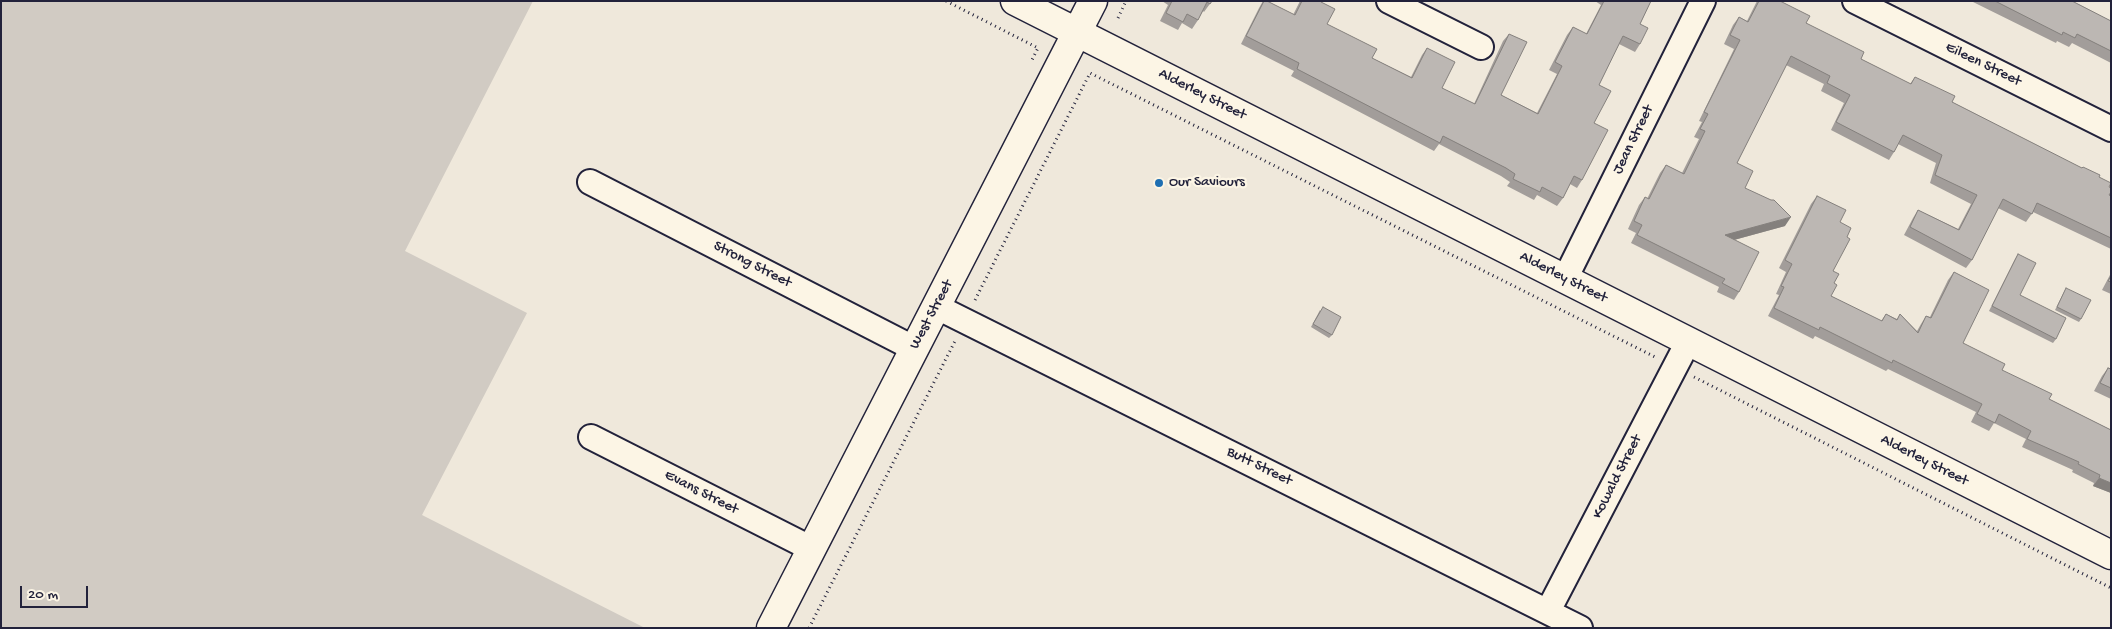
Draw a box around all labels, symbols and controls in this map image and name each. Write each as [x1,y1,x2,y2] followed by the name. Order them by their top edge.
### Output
[1942,39,2024,91] street label: Eileen Street
[1155,65,1249,125] street label: Alderley Street
[1610,102,1658,178] street label: Jean Street
[1169,174,1245,192] place label: Our Saviours
[1153,177,1165,189] marker: Our Saviours
[710,238,794,292] street label: Strong Street
[1516,248,1610,308] street label: Alderley Street
[906,277,958,353] street label: West Street
[1877,431,1971,491] street label: Alderley Street
[1589,432,1647,522] street label: Kowald Street
[1223,443,1295,491] street label: Butt Street
[661,467,741,519] street label: Evans Street
[22,576,90,608] scale bar
[28,586,58,604] text: 20 m

